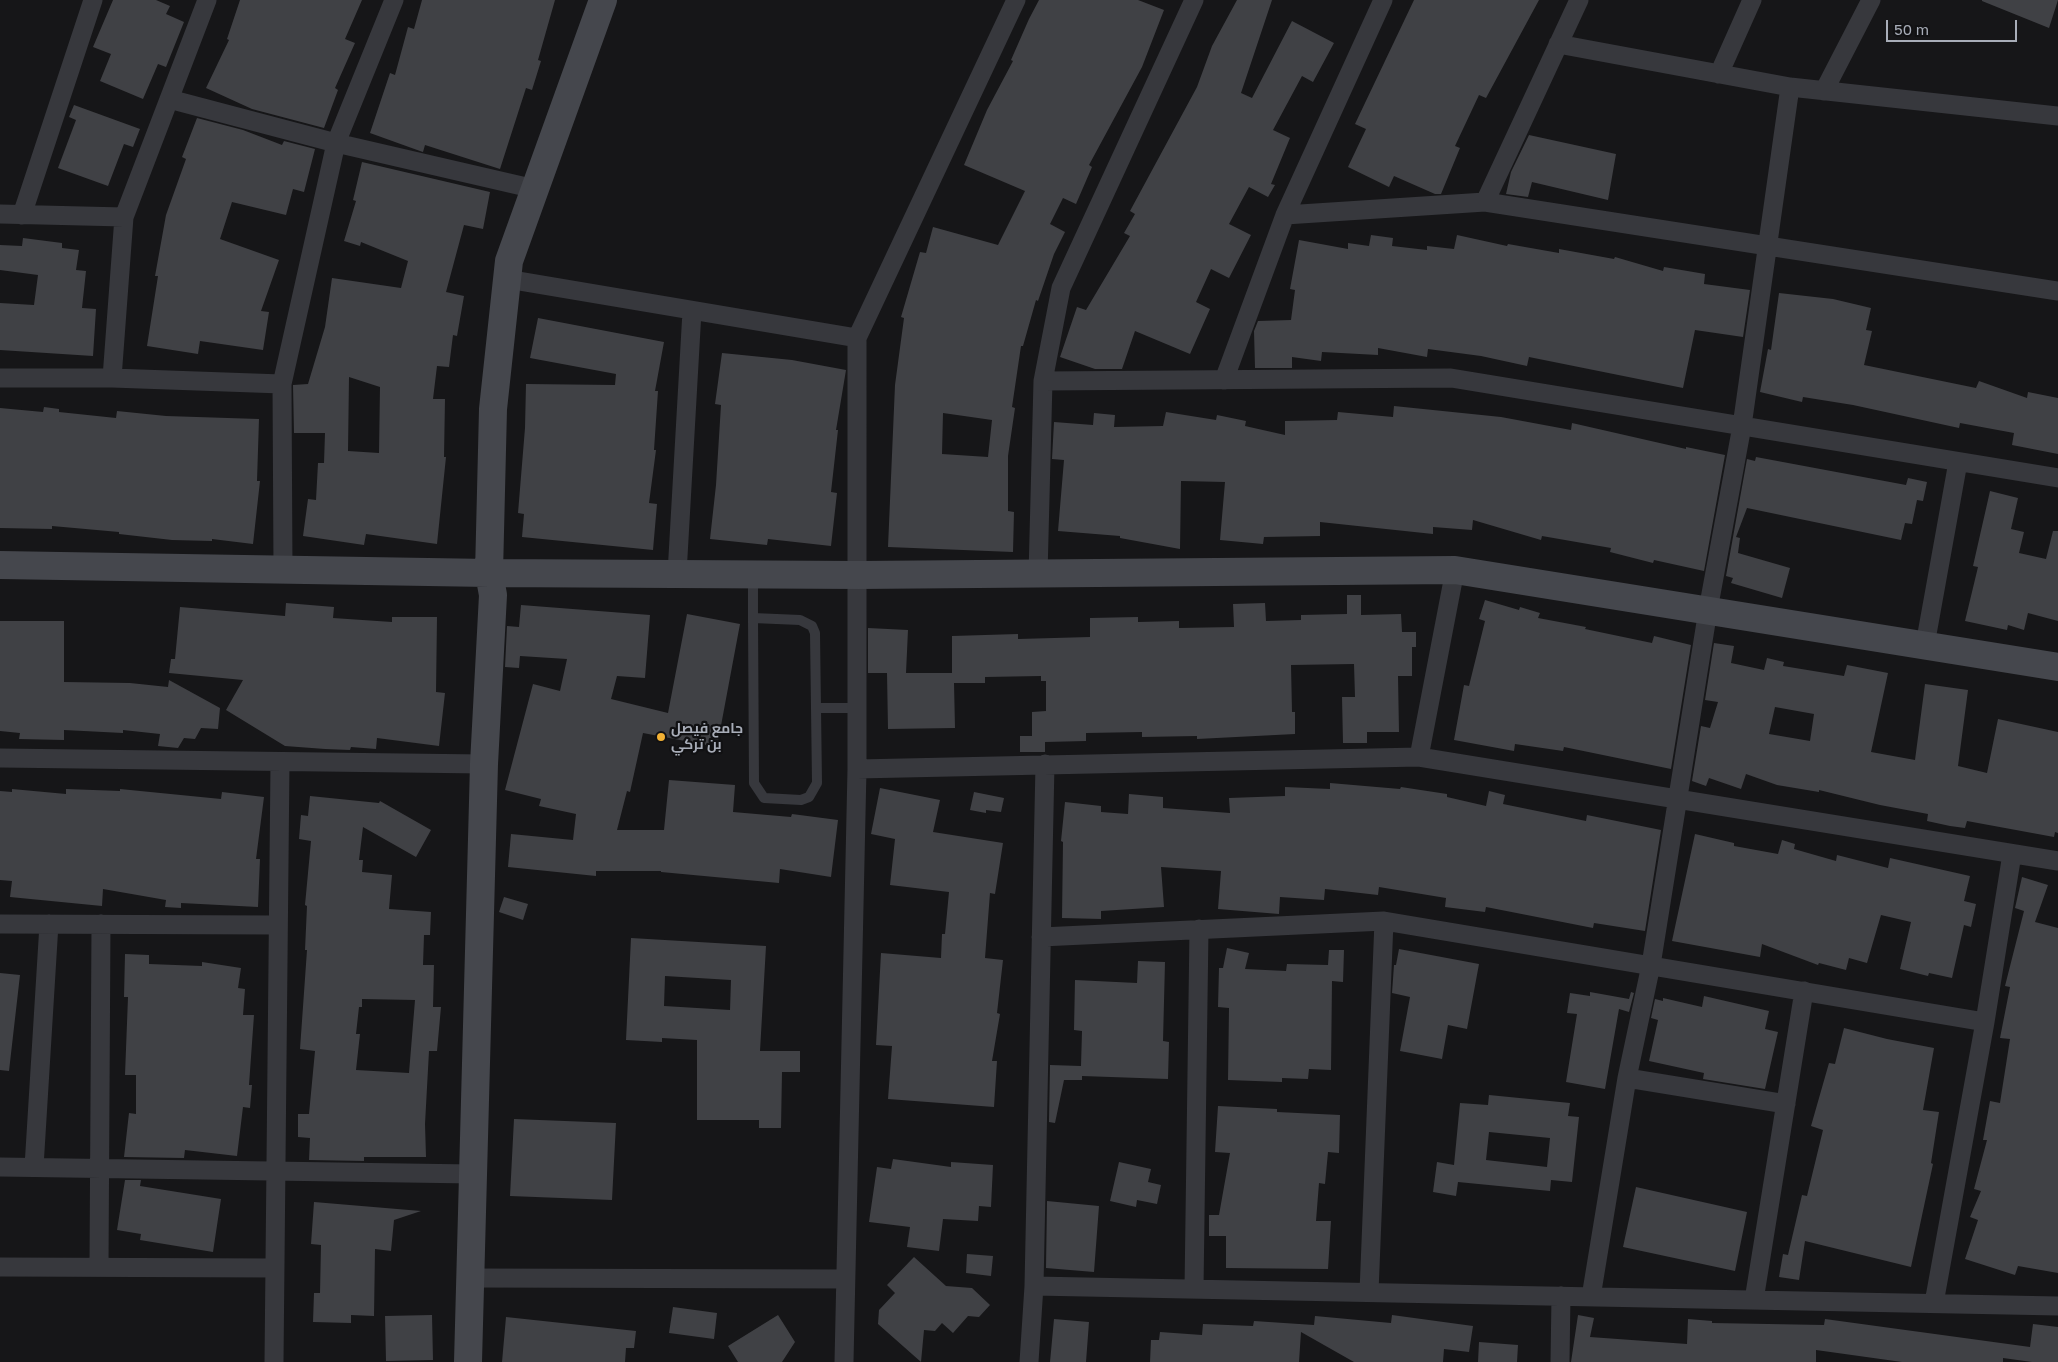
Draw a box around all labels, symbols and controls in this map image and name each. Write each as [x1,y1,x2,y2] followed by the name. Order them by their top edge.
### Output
[1888,10,2019,42] scale bar
[1894,20,1929,38] text: 50 m
[671,721,743,754] place label: جامع فيصل بن تركي
[655,731,667,743] marker: جامع فيصل بن تركي

